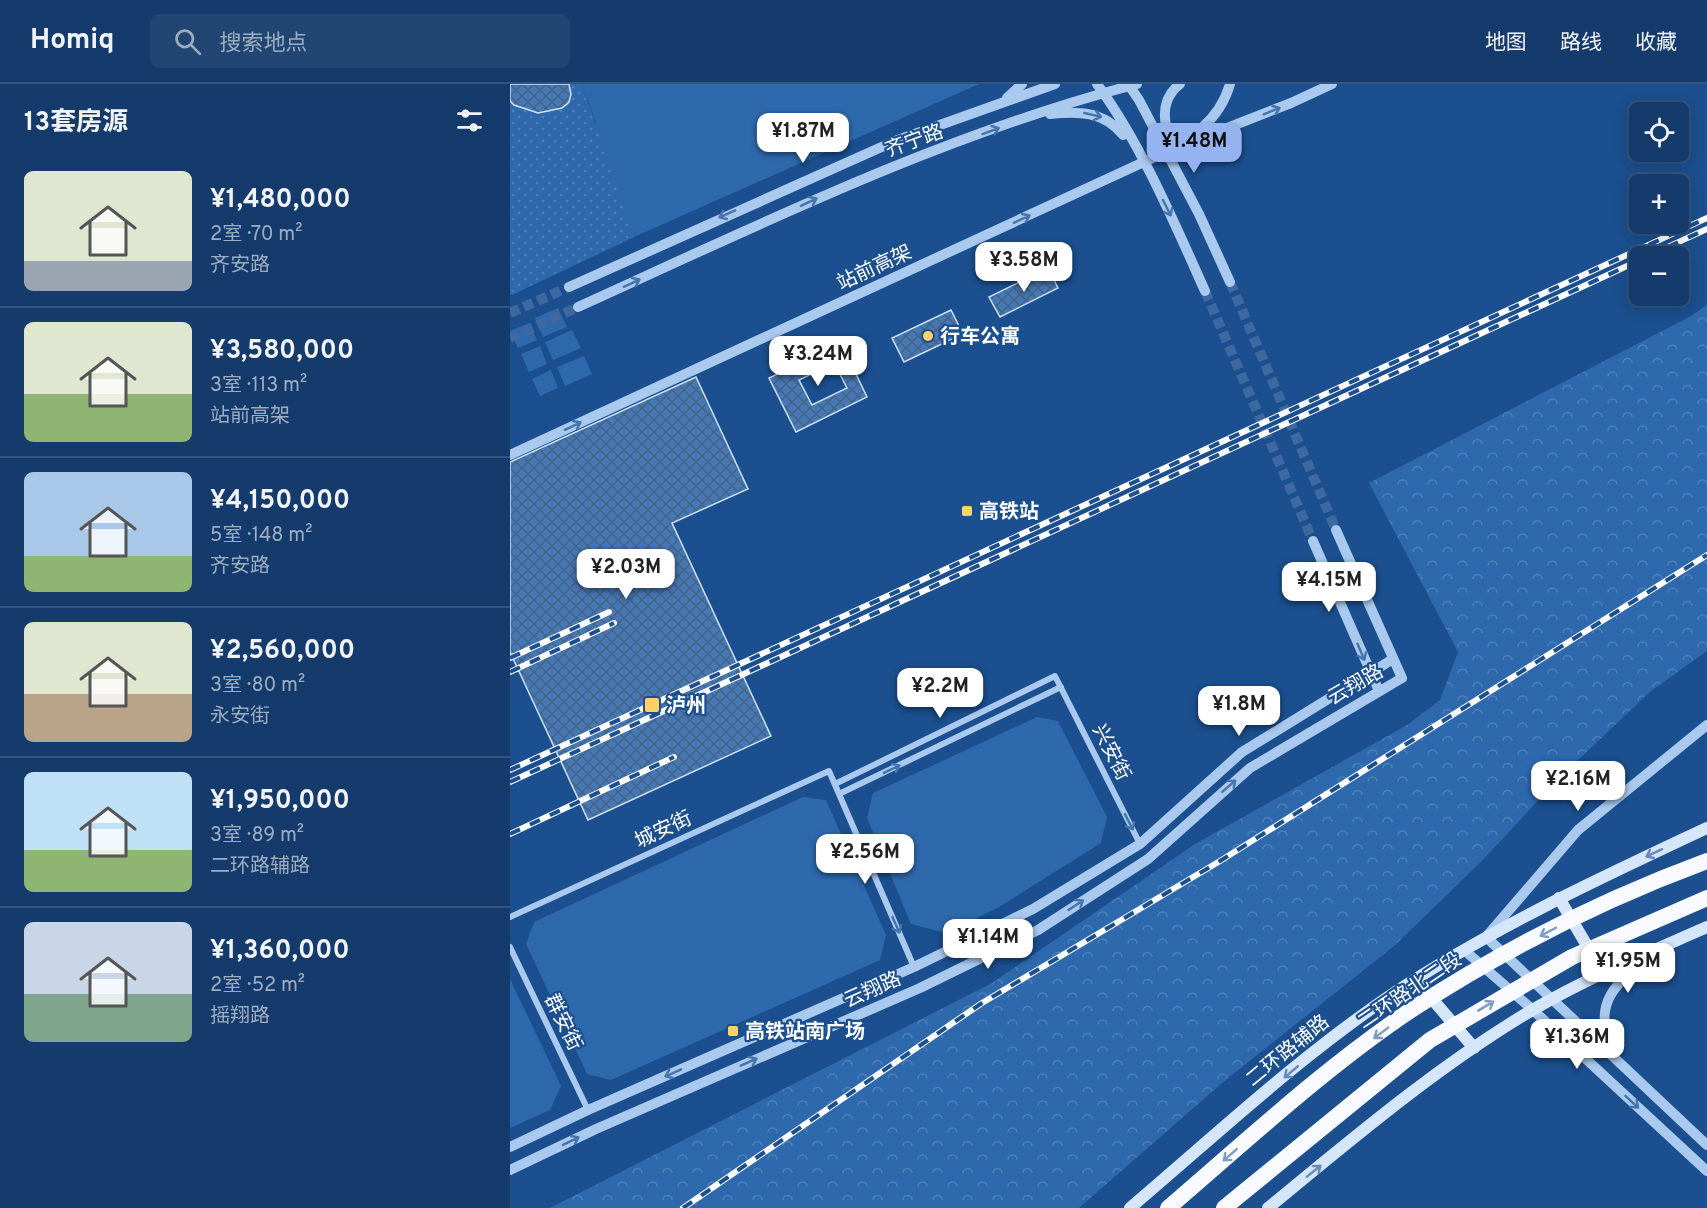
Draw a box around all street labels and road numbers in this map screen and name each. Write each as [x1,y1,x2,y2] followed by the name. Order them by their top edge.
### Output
[882,119,947,164] street label: 齐宁路
[833,240,917,297] street label: 站前高架
[1324,659,1388,712] street label: 云翔路
[1085,720,1135,786] street label: 兴安街
[631,806,697,855] street label: 城安街
[1353,947,1467,1036] street label: 二环路北二段
[840,967,906,1015] street label: 云翔路
[537,990,587,1056] street label: 群安街
[1241,1010,1335,1093] street label: 二环路辅路

